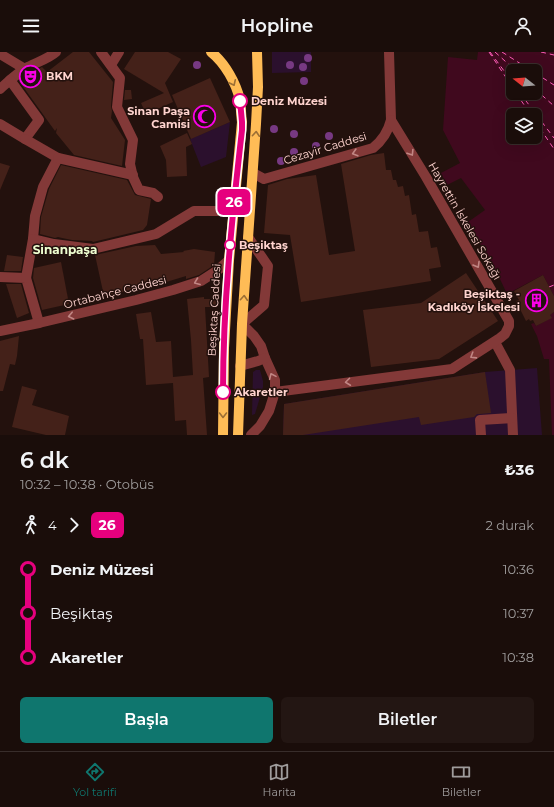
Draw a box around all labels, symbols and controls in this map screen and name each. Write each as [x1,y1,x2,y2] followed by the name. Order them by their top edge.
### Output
[20,15,42,37] icon: menu
[241,15,313,37] text: Hopline
[512,15,534,37] icon: person
[18,63,44,89] theatre icon: BKM
[506,64,542,100] north arrow
[506,64,542,144] map controls
[46,69,73,83] place label: BKM
[228,79,236,86] one-way arrow
[232,93,248,109] marker: Deniz Müzesi
[251,94,327,108] place label: Deniz Müzesi
[127,104,190,131] place label: Sinan Paşa Camisi
[192,104,218,130] mosque icon: Sinan Paşa Camisi
[506,108,542,144] button: layers
[282,129,368,167] street label: Cezayir Caddesi
[251,131,260,137] one-way arrow
[352,148,359,157] one-way arrow
[406,149,414,156] one-way arrow
[425,160,505,282] street label: Hayrettin İskelesi Sokağı
[216,189,252,215] line badge: 26
[225,193,243,211] text: 26
[239,238,288,252] place label: Beşiktaş
[224,239,236,251] marker: Beşiktaş
[33,242,97,257] district label: Sinanpaşa
[472,261,479,268] one-way arrow
[205,263,223,357] street label: Beşiktaş Caddesi
[62,272,168,312] street label: Ortabahçe Caddesi
[193,277,200,285] one-way arrow
[428,287,520,314] place label: Beşiktaş - Kadıköy İskelesi
[523,287,549,313] building icon: Beşiktaş - Kadıköy İskelesi
[239,295,248,301] one-way arrow
[68,311,74,319] one-way arrow
[470,351,477,358] one-way arrow
[269,372,277,380] one-way arrow
[345,377,351,386] one-way arrow
[215,384,231,400] marker: Akaretler
[233,385,288,399] place label: Akaretler
[219,412,227,418] one-way arrow
[20,447,69,474] text: 6 dk
[505,460,534,479] text: ₺36
[20,476,154,492] text: 10:32 – 10:38 · Otobüs
[20,514,42,536] icon: walk
[63,514,85,536] icon: forward
[99,516,116,534] text: 26
[48,517,57,533] text: 4
[486,517,534,533] text: 2 durak
[50,560,154,579] text: Deniz Müzesi
[503,561,534,577] text: 10:36
[50,604,113,623] text: Beşiktaş
[503,605,534,621] text: 10:37
[50,648,123,667] text: Akaretler
[502,649,534,665] text: 10:38
[20,697,273,743] button: Başla
[281,697,534,743] button: Biletler
[73,761,117,799] tab: Yol tarifi
[263,761,296,799] tab: Harita
[442,761,481,799] tab: Biletler

